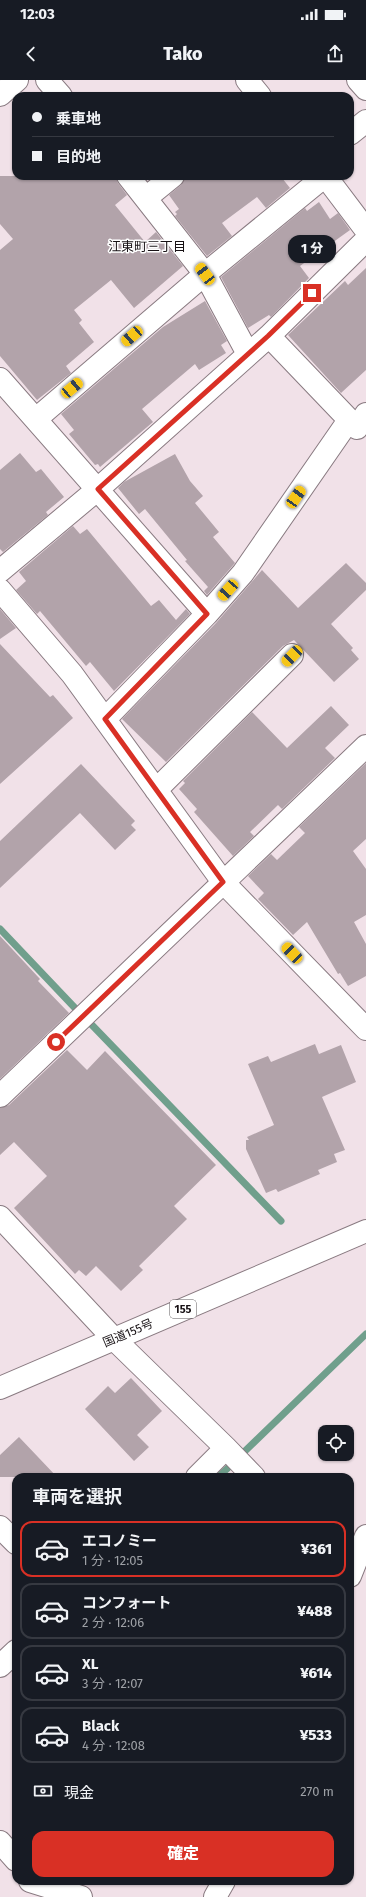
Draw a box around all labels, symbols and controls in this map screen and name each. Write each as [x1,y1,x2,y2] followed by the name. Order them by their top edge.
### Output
[20,5,55,23] text: 12:03
[20,43,42,65] icon: back
[163,43,203,65] text: Tako
[324,43,346,65] icon: share
[56,110,101,128] text: 乗車地
[56,148,101,166] text: 目的地
[288,235,336,263] callout: 1 分
[108,239,186,254] district label: 江東町三丁目
[301,241,323,256] text: 1 分
[193,261,217,287] car
[303,284,321,302] route end
[119,324,145,348] car
[59,376,85,400] car
[284,484,308,510] car
[216,577,240,603] car
[279,643,305,669] car
[279,940,305,966] car
[47,1033,65,1051] route start
[170,1300,196,1318] road number: 155
[101,1316,155,1350] street label: 国道155号
[318,1425,354,1461] map controls
[318,1425,354,1461] button: locate
[32,1486,122,1508] text: 車両を選択
[34,1531,70,1567] icon: car
[82,1532,157,1550] text: エコノミー
[301,1540,332,1558] text: ¥361
[82,1553,143,1568] text: 1 分 · 12:05
[34,1593,70,1629] icon: car
[82,1594,172,1612] text: コンフォート
[297,1602,332,1620] text: ¥488
[82,1615,144,1630] text: 2 分 · 12:06
[34,1655,70,1691] icon: car
[82,1655,98,1673] text: XL
[300,1664,332,1682] text: ¥614
[82,1676,143,1691] text: 3 分 · 12:07
[34,1717,70,1753] icon: car
[82,1717,119,1735] text: Black
[300,1726,332,1744] text: ¥533
[82,1738,145,1753] text: 4 分 · 12:08
[32,1780,54,1802] icon: cash
[64,1784,94,1802] text: 現金
[300,1784,334,1799] text: 270 m
[32,1831,334,1877] button: 確定

